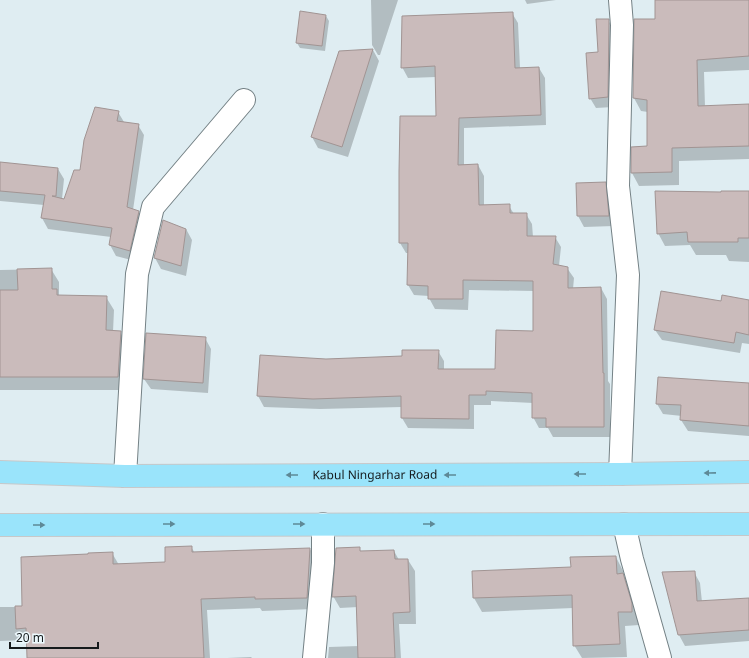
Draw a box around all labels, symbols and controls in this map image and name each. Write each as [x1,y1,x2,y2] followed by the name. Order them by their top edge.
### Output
[312,466,438,483] street label: Kabul Ningarhar Road
[703,470,716,476] one-way arrow
[573,471,586,477] one-way arrow
[285,472,298,478] one-way arrow
[443,472,456,478] one-way arrow
[163,521,176,527] one-way arrow
[293,521,306,527] one-way arrow
[423,521,436,527] one-way arrow
[33,522,46,528] one-way arrow
[10,624,98,650] scale bar
[16,629,44,646] text: 20 m

